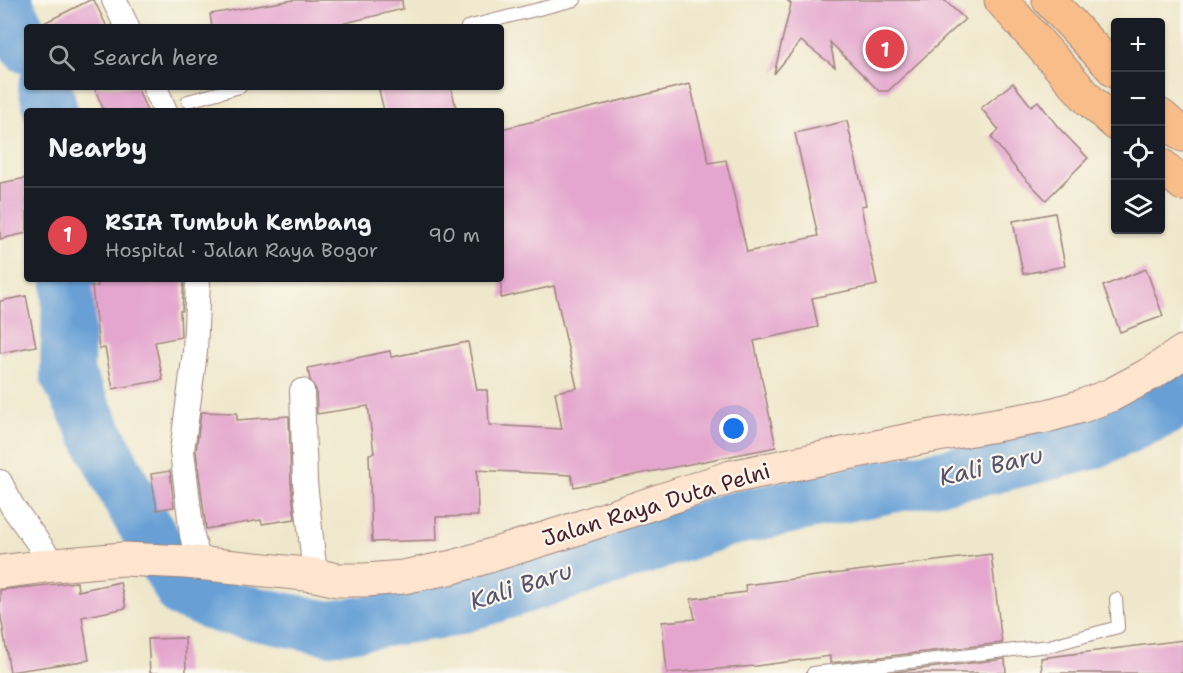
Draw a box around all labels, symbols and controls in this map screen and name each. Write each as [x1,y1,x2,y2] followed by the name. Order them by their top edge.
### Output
[1111,18,1165,234] map controls
[1111,18,1165,72] button: +
[24,24,504,90] search box
[866,26,904,72] pin: 1
[45,41,78,74] icon: search
[93,43,219,72] text: Search here
[1111,72,1165,126] button: −
[1111,126,1165,180] button: locate
[48,130,147,165] text: Nearby
[1111,180,1165,234] button: layers
[105,208,372,237] text: RSIA Tumbuh Kembang
[63,222,72,248] text: 1
[428,222,480,248] text: 90 m
[105,237,378,263] text: Hospital · Jalan Raya Bogor
[719,414,748,443] your location
[936,438,1046,494] water label: Kali Baru
[539,456,774,553] street label: Jalan Raya Duta Pelni
[466,554,576,618] water label: Kali Baru

